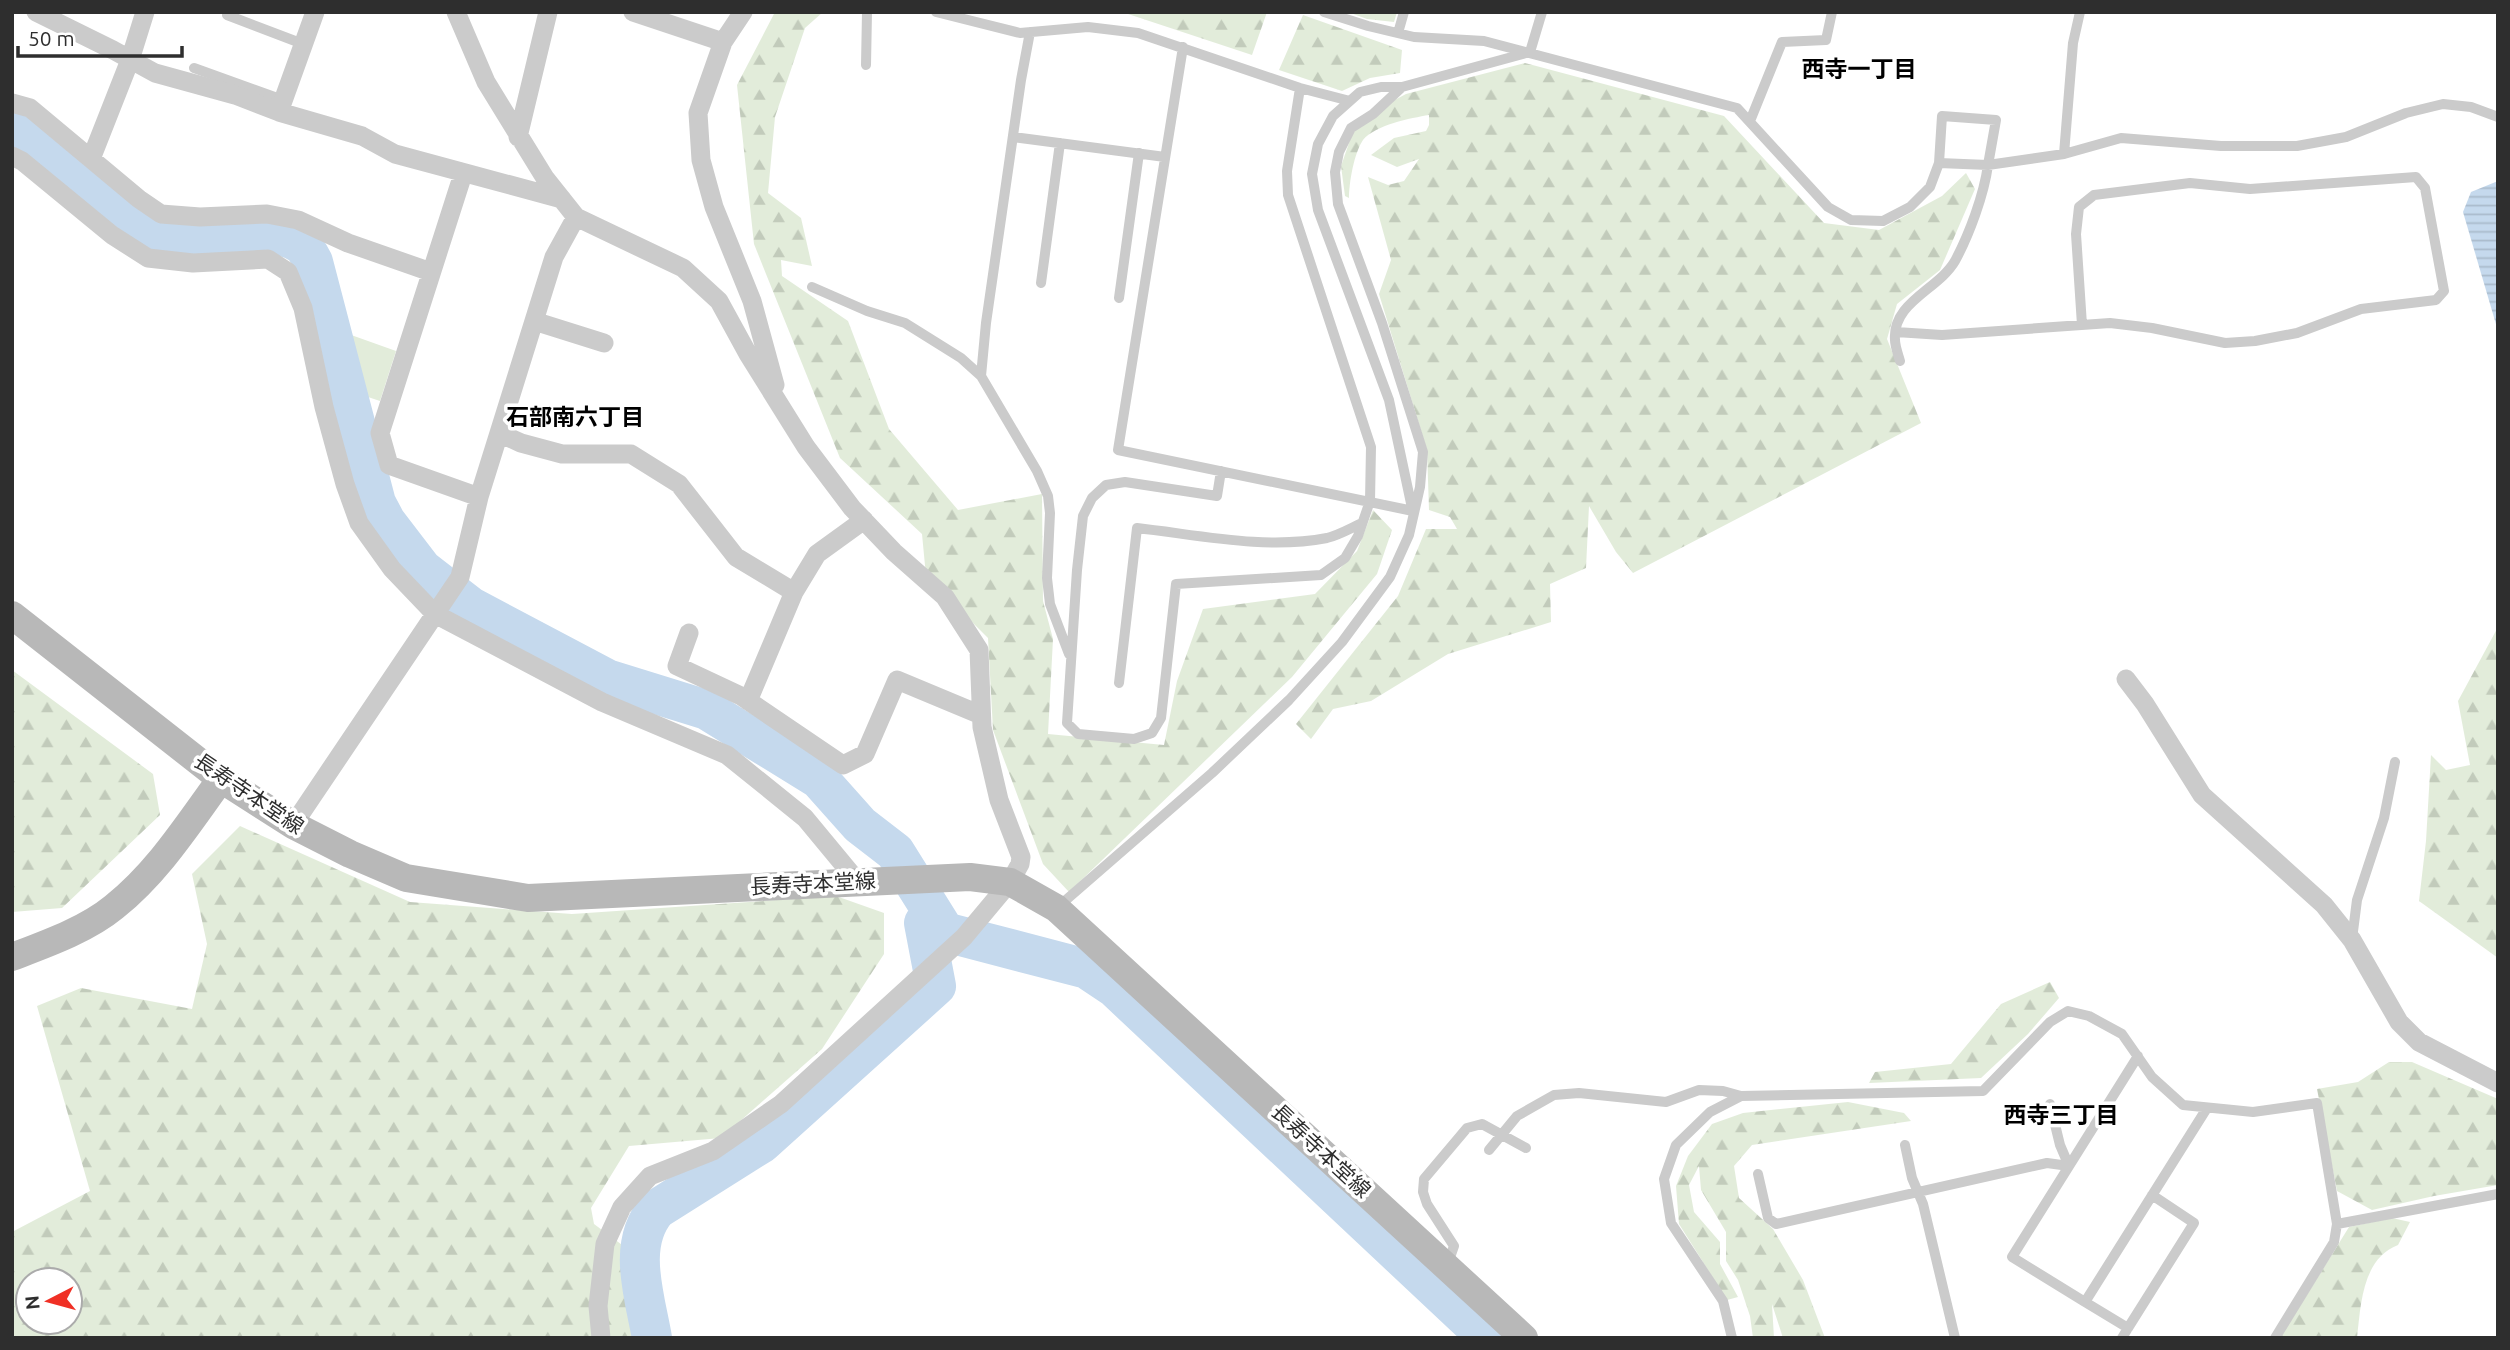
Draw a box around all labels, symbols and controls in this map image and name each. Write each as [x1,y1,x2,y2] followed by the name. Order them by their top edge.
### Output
[18,14,182,58] scale bar
[28,26,75,50] text: 50 m
[1802,56,1917,81] district label: 西寺一丁目
[506,404,644,429] district label: 石部南六丁目
[191,748,308,838] street label: 長寿寺本堂線
[749,868,876,898] street label: 長寿寺本堂線
[1267,1099,1376,1202] street label: 長寿寺本堂線
[2004,1102,2119,1127] district label: 西寺三丁目
[14,1266,84,1336] north arrow
[20,1295,44,1311] text: N

